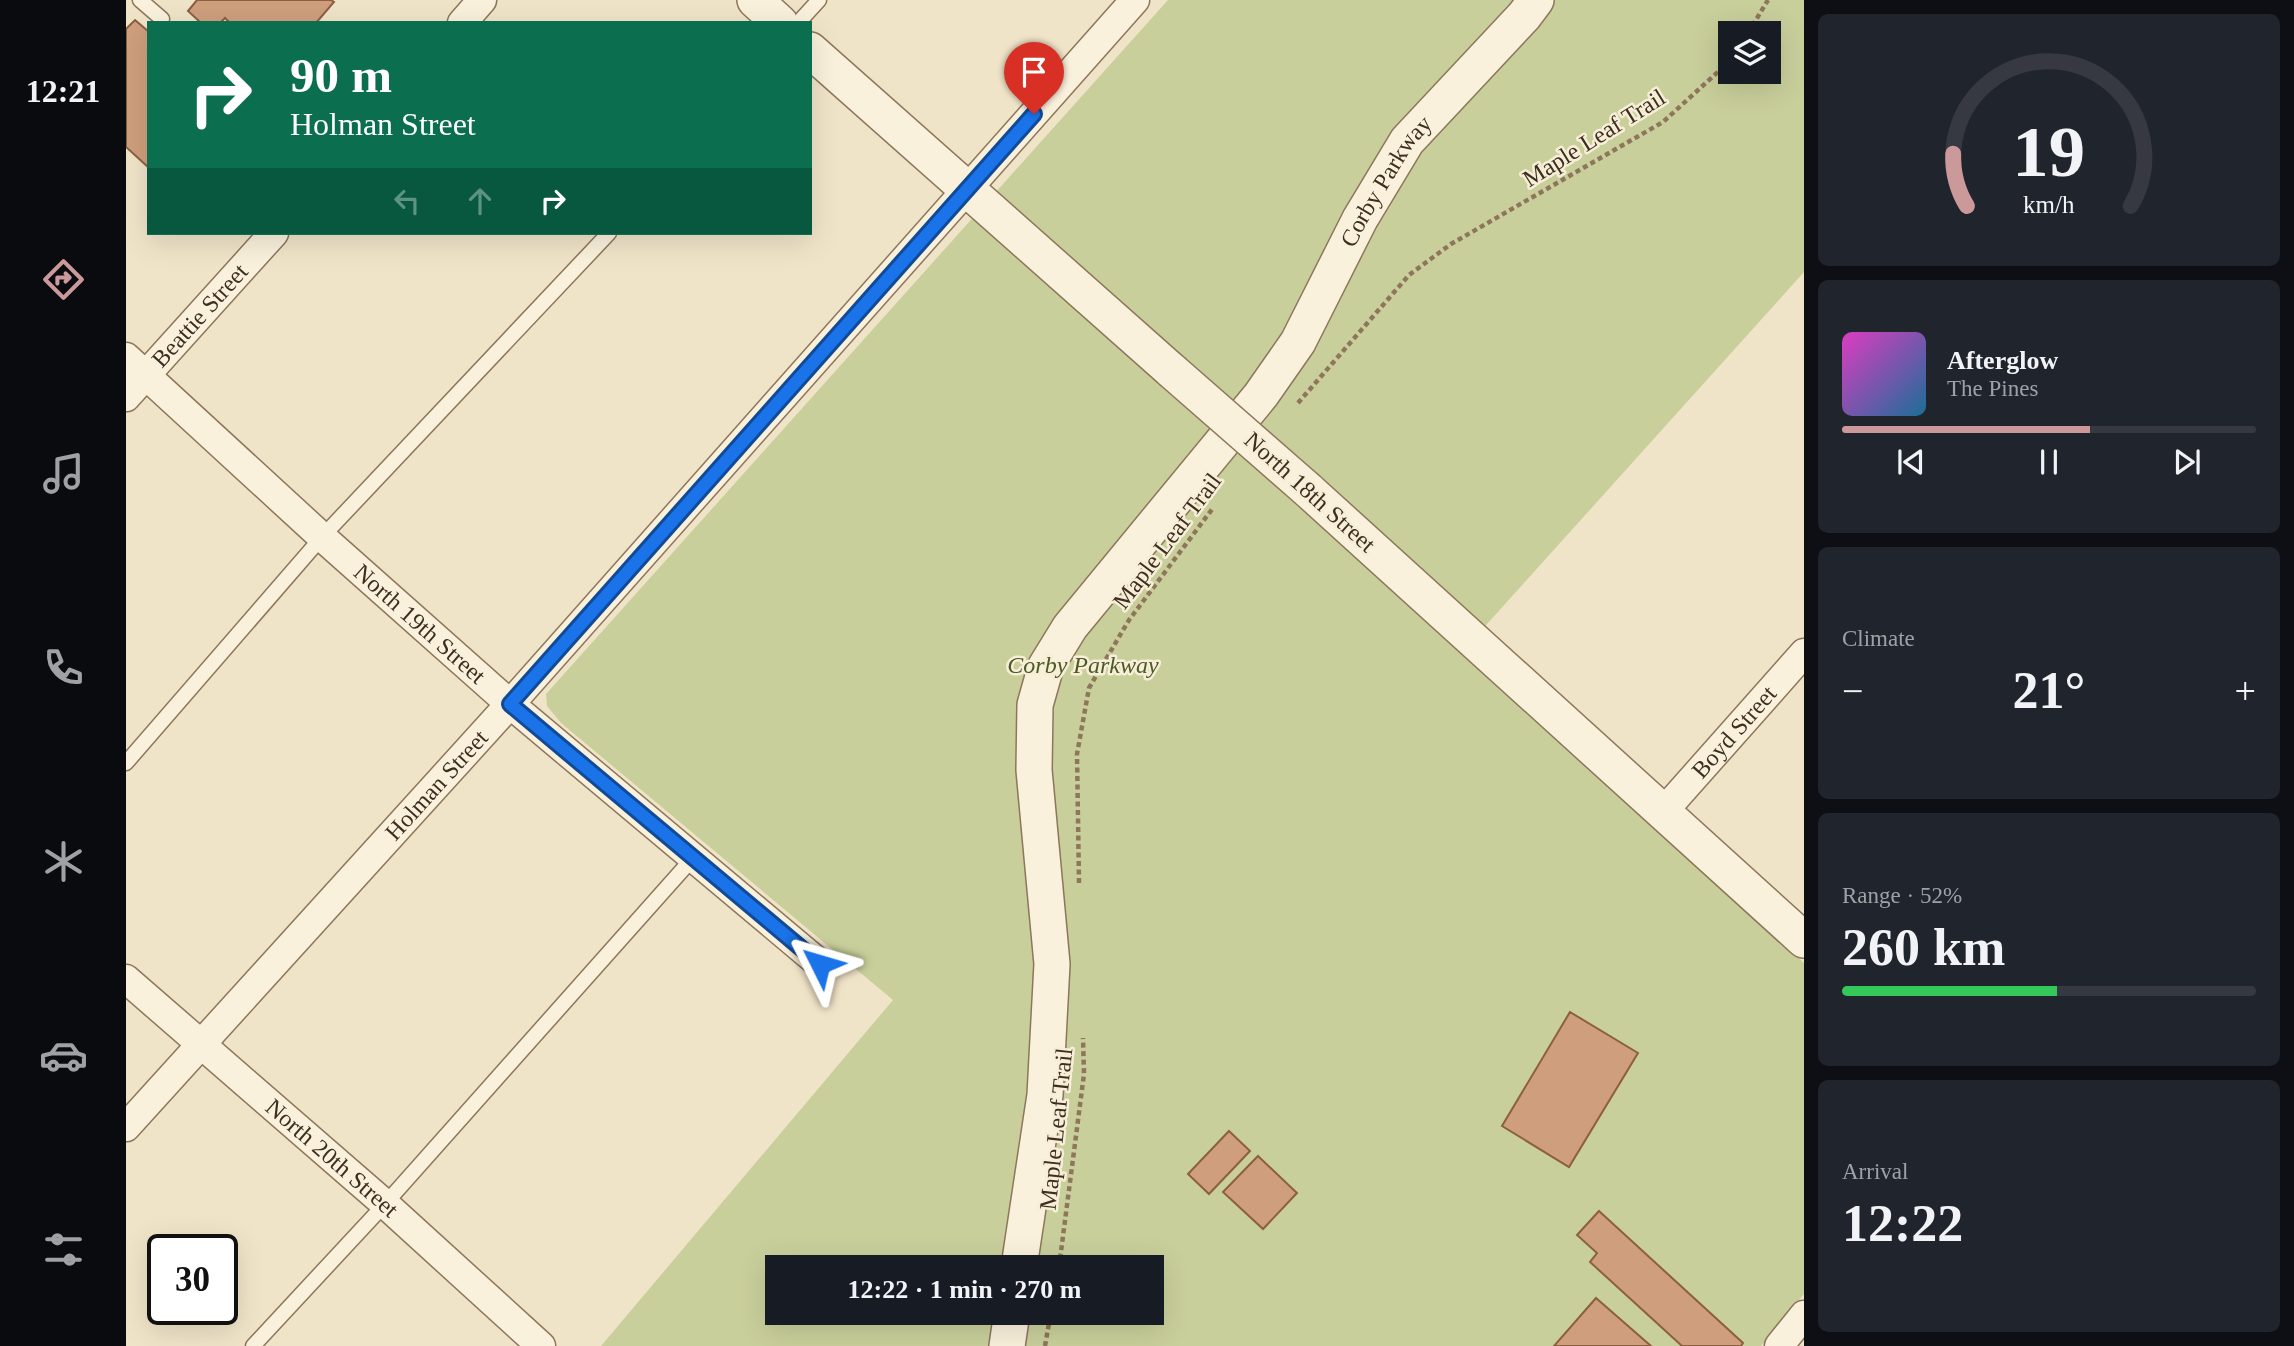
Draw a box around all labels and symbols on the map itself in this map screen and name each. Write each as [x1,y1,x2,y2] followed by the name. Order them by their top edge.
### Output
[1004,42,1064,114] pin
[1518,84,1670,192] street label: Maple Leaf Trail
[1335,110,1437,251] street label: Corby Parkway
[146,258,253,372] street label: Beattie Street
[1239,427,1381,558] street label: North 18th Street
[1108,468,1227,614] street label: Maple Leaf Trail
[349,559,491,689] street label: North 19th Street
[1007,652,1159,678] park label: Corby Parkway
[1686,680,1782,783] street label: Boyd Street
[380,724,493,845] street label: Holman Street
[783,927,857,1001] position arrow
[1035,1046,1077,1211] street label: Maple Leaf Trail
[261,1094,404,1223] street label: North 20th Street
[147,1234,238,1325] speed limit sign: 30

